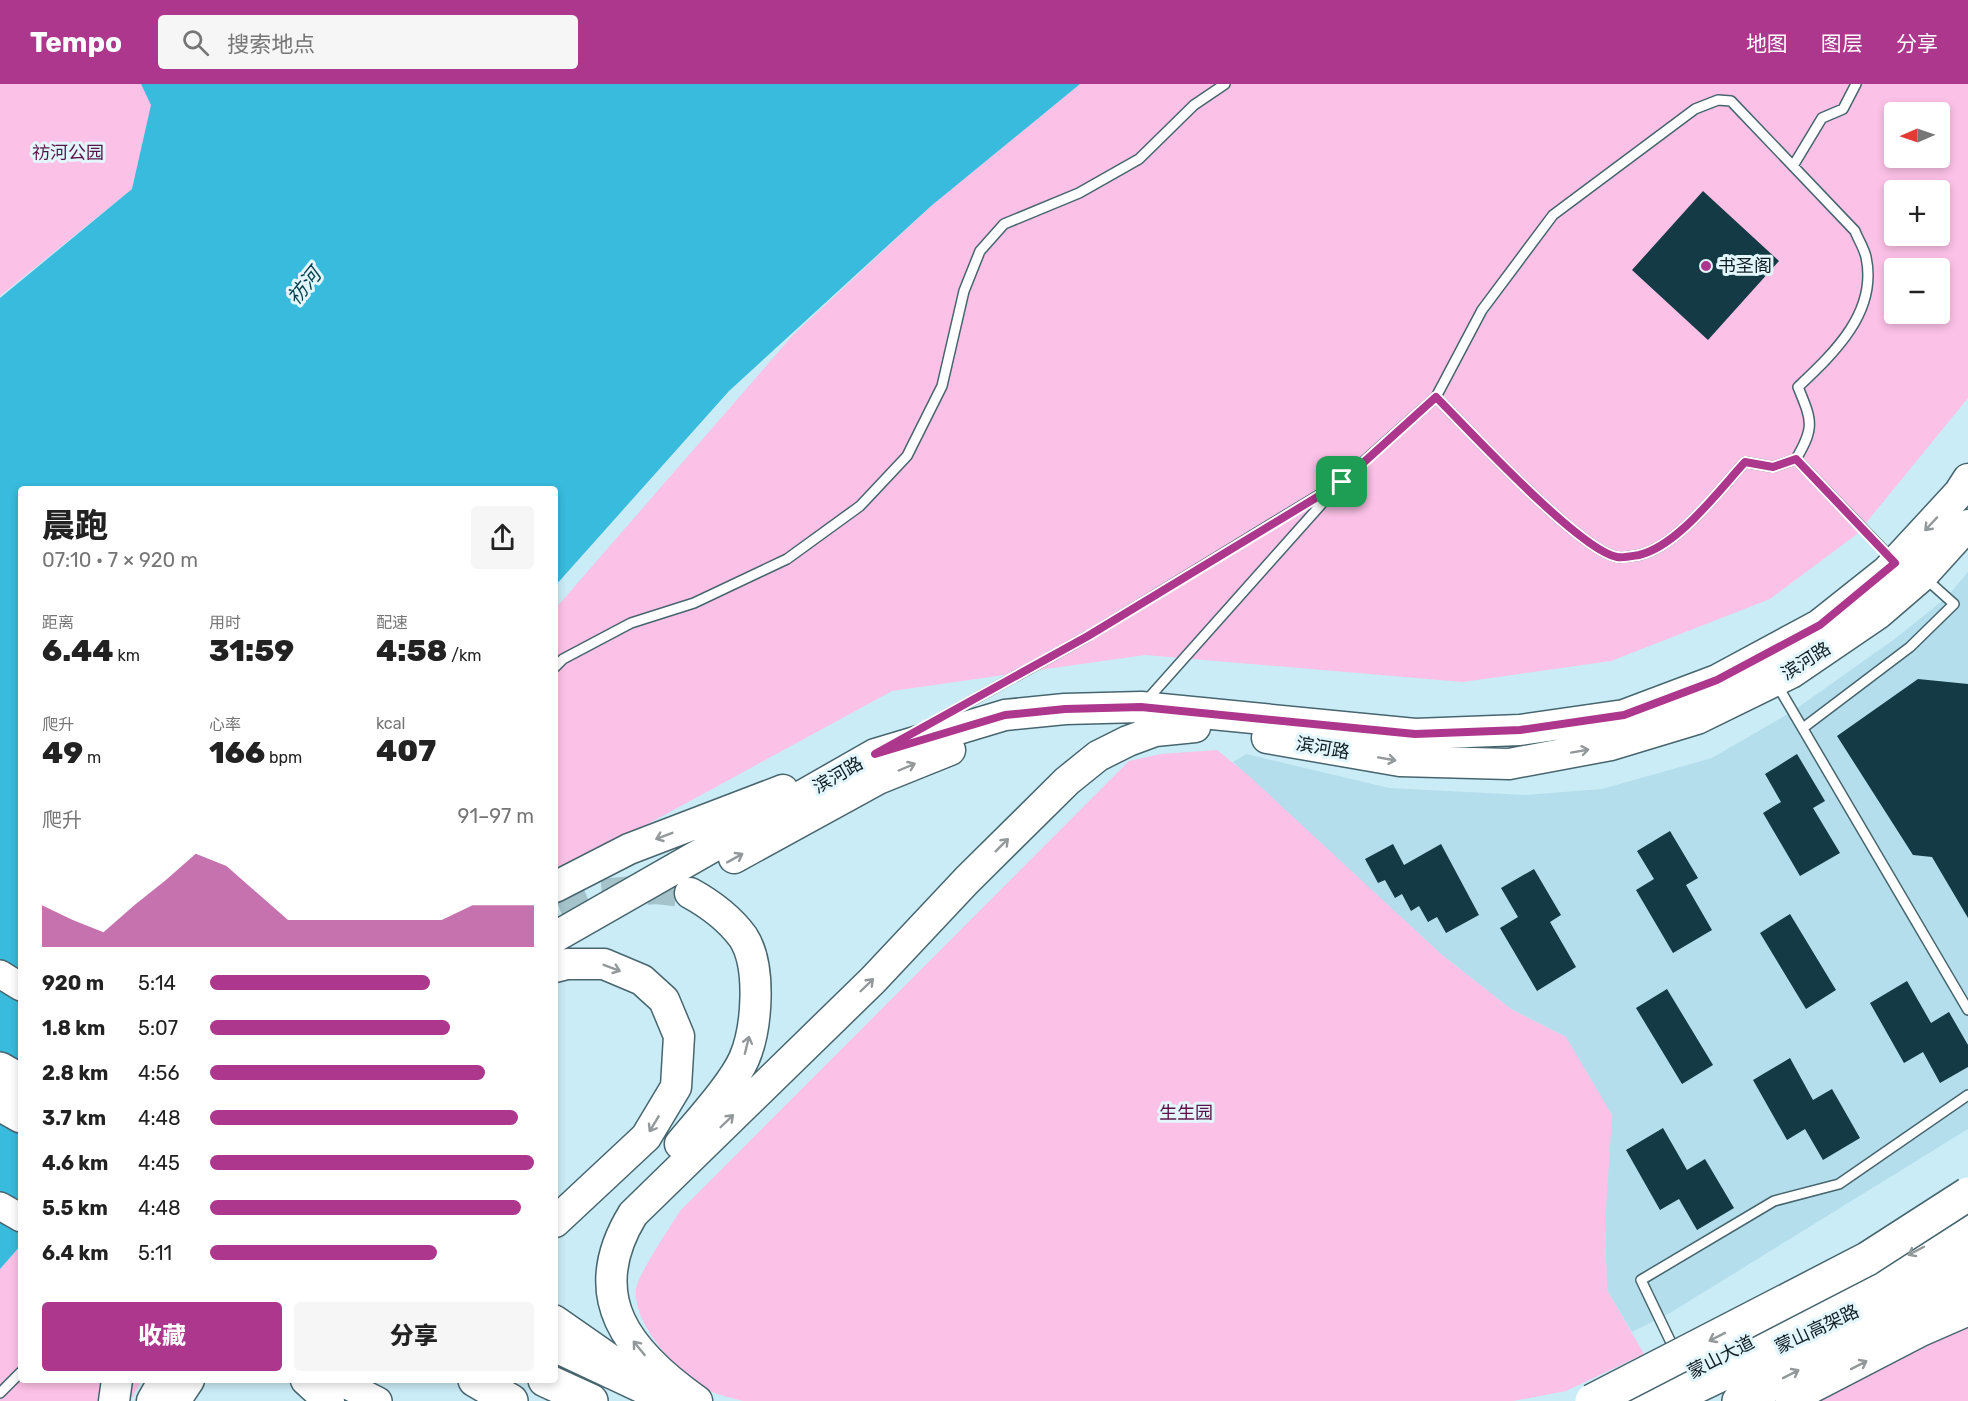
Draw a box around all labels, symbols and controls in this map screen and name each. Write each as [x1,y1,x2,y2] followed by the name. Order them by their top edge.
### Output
[158,15,578,69] search box
[30,26,122,59] text: Tempo
[179,26,212,59] icon: search
[227,31,315,58] text: 搜索地点
[1746,31,1788,56] text: 地图
[1821,31,1863,56] text: 图层
[1896,31,1938,56] text: 分享
[1884,102,1950,168] north arrow
[1884,102,1950,324] map controls
[32,142,104,164] park label: 祊河公园
[1884,180,1950,246] button: +
[1718,255,1772,277] place label: 书圣阁
[1884,258,1950,324] button: −
[1699,259,1713,273] marker: 书圣阁
[282,260,328,309] water label: 祊河
[1316,456,1367,507] pin
[1325,465,1358,498] icon: arrive
[42,506,108,545] text: 晨跑
[471,506,534,569] button: share
[1924,516,1938,531] one-way arrow
[42,548,198,572] text: 07:10 · 7 × 920 m
[42,613,74,632] text: 距离
[209,613,241,632] text: 用时
[376,613,408,632] text: 配速
[42,633,114,669] text: 6.44
[209,633,294,669] text: 31:59
[376,633,447,669] text: 4:58
[1777,637,1835,685] street label: 滨河路
[114,646,140,665] text: km
[447,646,481,665] text: /km
[376,714,405,733] text: kcal
[42,715,74,734] text: 爬升
[209,715,241,734] text: 心率
[1295,732,1351,764] street label: 滨河路
[376,733,436,769] text: 407
[42,735,83,771] text: 49
[209,735,265,771] text: 166
[1570,745,1590,756] one-way arrow
[83,748,101,767] text: m
[265,748,302,767] text: bpm
[809,752,867,798] street label: 滨河路
[1376,754,1396,765] one-way arrow
[898,760,916,772] one-way arrow
[458,804,534,828] text: 91–97 m
[42,808,82,832] text: 爬升
[655,831,674,842] one-way arrow
[995,837,1010,852] one-way arrow
[726,852,743,864] one-way arrow
[602,963,621,974] one-way arrow
[42,971,104,995] text: 920 m
[138,971,176,995] text: 5:14
[860,978,875,993] one-way arrow
[42,1016,105,1040] text: 1.8 km
[138,1016,178,1040] text: 5:07
[742,1035,754,1054] one-way arrow
[42,1061,108,1085] text: 2.8 km
[138,1061,179,1085] text: 4:56
[1159,1102,1213,1124] park label: 生生园
[42,1106,106,1130] text: 3.7 km
[138,1106,181,1130] text: 4:48
[720,1114,735,1128] one-way arrow
[647,1115,659,1132] one-way arrow
[42,1151,108,1175] text: 4.6 km
[138,1151,180,1175] text: 4:45
[42,1196,108,1220] text: 5.5 km
[138,1196,181,1220] text: 4:48
[42,1241,109,1265] text: 6.4 km
[138,1241,172,1265] text: 5:11
[1908,1245,1925,1257] one-way arrow
[1772,1300,1862,1358] street label: 蒙山高架路
[42,1302,282,1371] button: 收藏
[294,1302,534,1371] button: 分享
[1684,1331,1758,1383] street label: 蒙山大道
[1708,1331,1726,1343] one-way arrow
[632,1341,646,1356] one-way arrow
[1850,1358,1868,1370] one-way arrow
[1782,1368,1799,1380] one-way arrow

